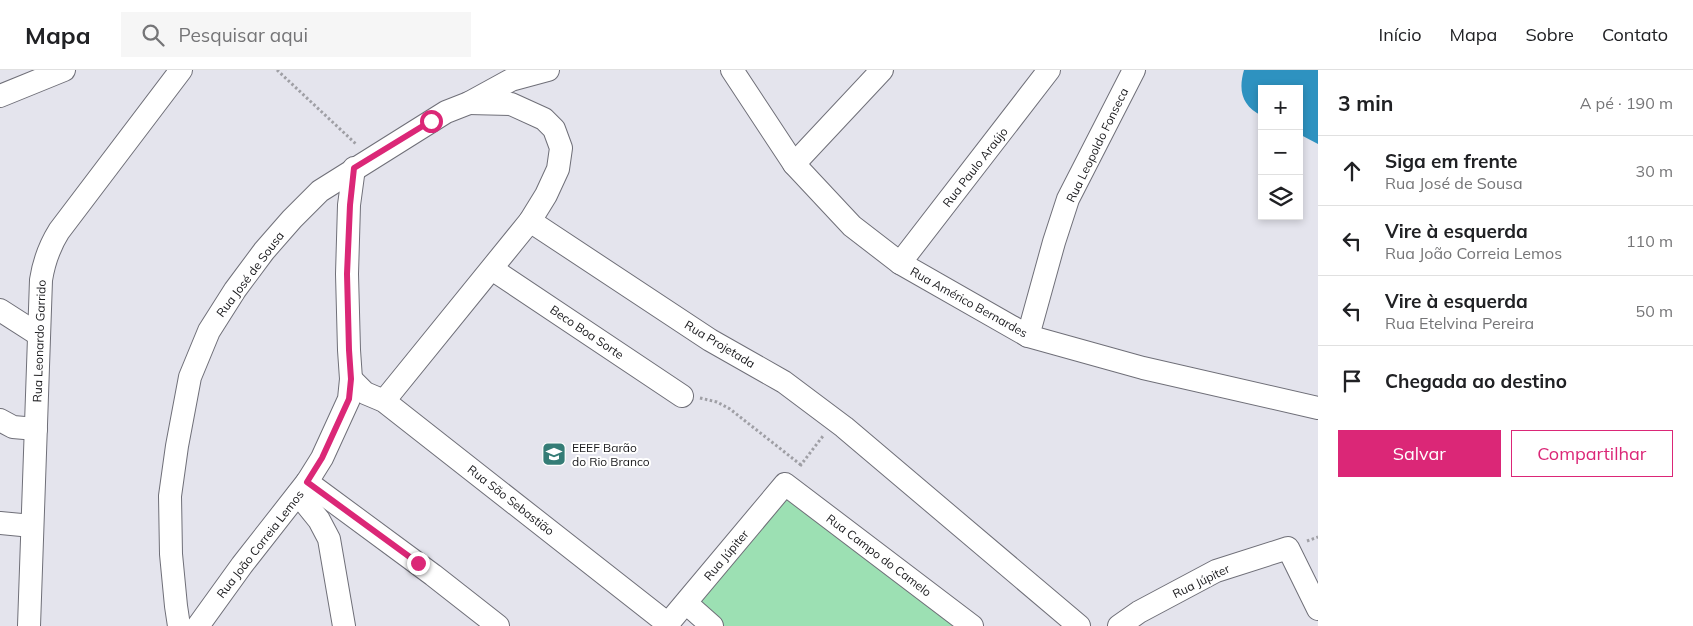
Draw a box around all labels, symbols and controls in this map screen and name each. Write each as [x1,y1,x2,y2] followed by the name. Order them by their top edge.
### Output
[121,12,471,57] search box
[25,20,91,50] text: Mapa
[139,21,167,49] icon: search
[179,23,308,47] text: Pesquisar aqui
[1379,23,1422,46] text: Início
[1450,23,1497,46] text: Mapa
[1525,23,1574,46] text: Sobre
[1602,23,1668,46] text: Contato
[1063,85,1131,205] street label: Rua Leopoldo Fonseca
[1258,85,1303,220] map controls
[1258,85,1303,130] button: +
[1338,90,1393,116] text: 3 min
[1580,93,1673,113] text: A pé · 190 m
[420,110,443,133] route start
[939,124,1011,210] street label: Rua Paulo Araújo
[1258,130,1303,175] button: −
[1385,149,1517,173] text: Siga em frente
[1338,157,1366,185] icon: ahead
[1636,161,1673,181] text: 30 m
[1385,173,1523,193] text: Rua José de Sousa
[1258,175,1303,220] button: layers
[1385,219,1528,243] text: Vire à esquerda
[1338,227,1366,255] icon: left
[213,228,287,320] street label: Rua José de Sousa
[1626,231,1673,251] text: 110 m
[1385,243,1562,263] text: Rua João Correia Lemos
[908,264,1030,341] street label: Rua Américo Bernardes
[29,279,49,403] street label: Rua Leonardo Garrido
[1385,289,1528,313] text: Vire à esquerda
[1338,297,1366,325] icon: left
[1636,301,1673,321] text: 50 m
[547,302,627,362] street label: Beco Boa Sorte
[1385,313,1534,333] text: Rua Etelvina Pereira
[682,317,758,371] street label: Rua Projetada
[1338,367,1366,395] icon: arrive
[1385,369,1567,393] text: Chegada ao destino
[1338,430,1501,477] button: Salvar
[1511,430,1673,477] button: Compartilhar
[572,440,650,469] place label: EEEF Barão do Rio Branco
[541,441,567,467] school or university icon: EEEF Barão do Rio Branco
[465,462,557,539] street label: Rua São Sebastião
[213,487,307,601] street label: Rua João Correia Lemos
[824,511,935,599] street label: Rua Campo do Camelo
[700,526,752,583] street label: Rua Júpiter
[407,552,430,575] route end
[1170,560,1233,601] street label: Rua Júpiter

